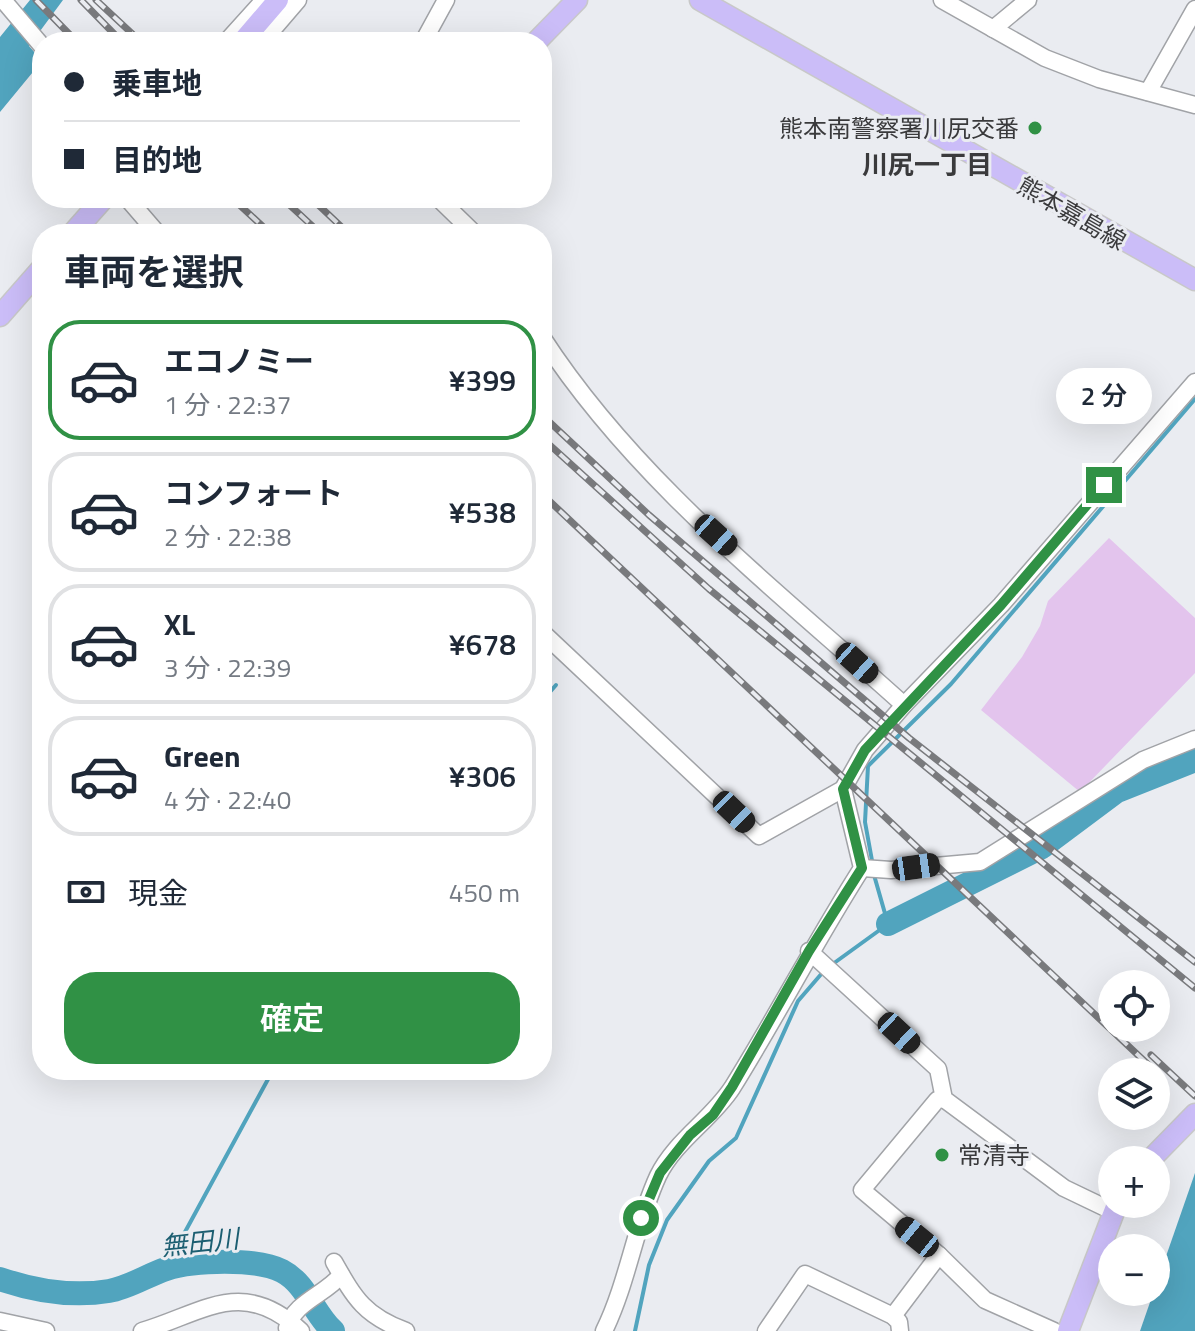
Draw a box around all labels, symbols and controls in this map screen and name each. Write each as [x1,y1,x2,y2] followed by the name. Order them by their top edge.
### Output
[112,60,202,106] text: 乗車地
[779,110,1019,146] place label: 熊本南警察署川尻交番
[1026,119,1044,137] marker: 熊本南警察署川尻交番
[112,137,202,183] text: 目的地
[862,145,992,184] district label: 川尻一丁目
[1011,167,1133,259] street label: 熊本嘉島線
[64,244,244,299] text: 車両を選択
[164,338,314,384] text: エコノミー
[68,344,140,416] icon: car
[449,357,516,403] text: ¥399
[1056,369,1152,425] callout: 2 分
[1081,376,1127,415] text: 2 分
[164,385,291,424] text: 1 分 · 22:37
[1086,467,1122,503] route end
[164,470,343,516] text: コンフォート
[68,476,140,548] icon: car
[449,489,516,535] text: ¥538
[690,510,742,560] car
[164,517,291,556] text: 2 分 · 22:38
[164,601,195,647] text: XL
[68,608,140,680] icon: car
[449,621,516,667] text: ¥678
[831,638,883,688] car
[164,648,291,687] text: 3 分 · 22:39
[164,733,241,779] text: Green
[68,740,140,812] icon: car
[449,753,516,799] text: ¥306
[164,780,291,819] text: 4 分 · 22:40
[708,787,760,837] car
[891,852,941,882] car
[64,870,108,914] icon: cash
[128,870,188,916] text: 現金
[449,873,520,912] text: 450 m
[1098,970,1170,1306] map controls
[1098,970,1170,1042] button: locate
[64,972,520,1064] button: 確定
[873,1008,925,1058] car
[1098,1058,1170,1130] button: layers
[958,1137,1030,1173] place label: 常清寺
[933,1146,951,1164] marker: 常清寺
[1098,1146,1170,1218] button: +
[623,1200,659,1236] route start
[891,1213,943,1261] car
[159,1218,244,1265] water label: 無田川
[1098,1234,1170,1306] button: −

